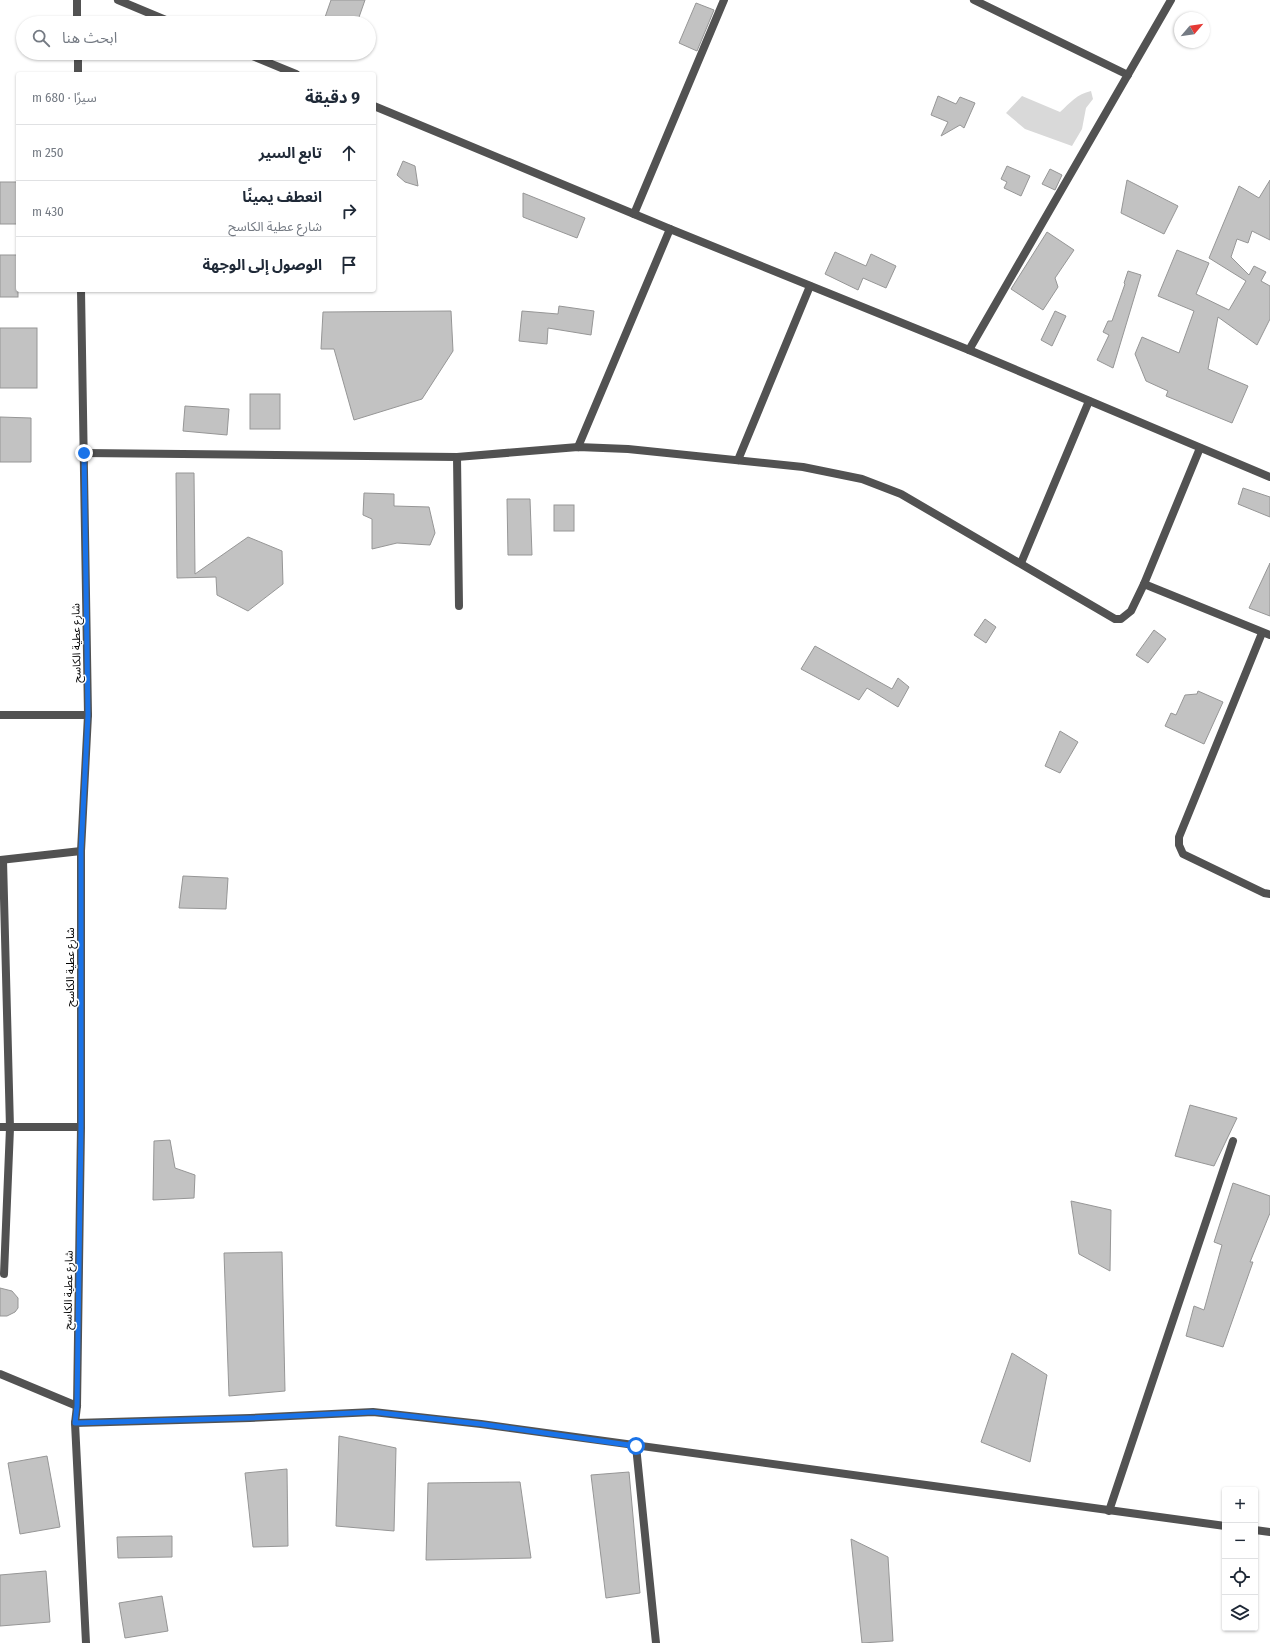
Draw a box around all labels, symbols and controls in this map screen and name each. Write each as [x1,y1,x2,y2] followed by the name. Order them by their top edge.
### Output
[1174,12,1210,48] north arrow
[16,16,376,60] search box
[30,27,52,49] icon: search
[62,29,117,47] text: ابحث هنا
[305,87,360,108] text: 9 دقيقة
[32,90,97,105] text: سيرًا · 680 m
[338,142,360,164] icon: ahead
[259,144,322,162] text: تابع السير
[32,145,64,160] text: 250 m
[242,188,322,206] text: انعطف يمينًا
[338,200,360,222] icon: right
[32,204,64,219] text: 430 m
[228,219,322,234] text: شارع عطية الكاسح
[338,254,360,276] icon: arrive
[202,256,322,274] text: الوصول إلى الوجهة
[75,444,93,462] route end
[69,603,85,683] street label: شارع عطية الكاسح
[64,927,78,1007] street label: شارع عطية الكاسح
[61,1250,77,1330] street label: شارع عطية الكاسح
[627,1437,645,1455] route start
[1222,1487,1258,1631] map controls
[1222,1487,1258,1523] button: +
[1222,1523,1258,1559] button: −
[1222,1559,1258,1595] button: locate
[1222,1595,1258,1631] button: layers

